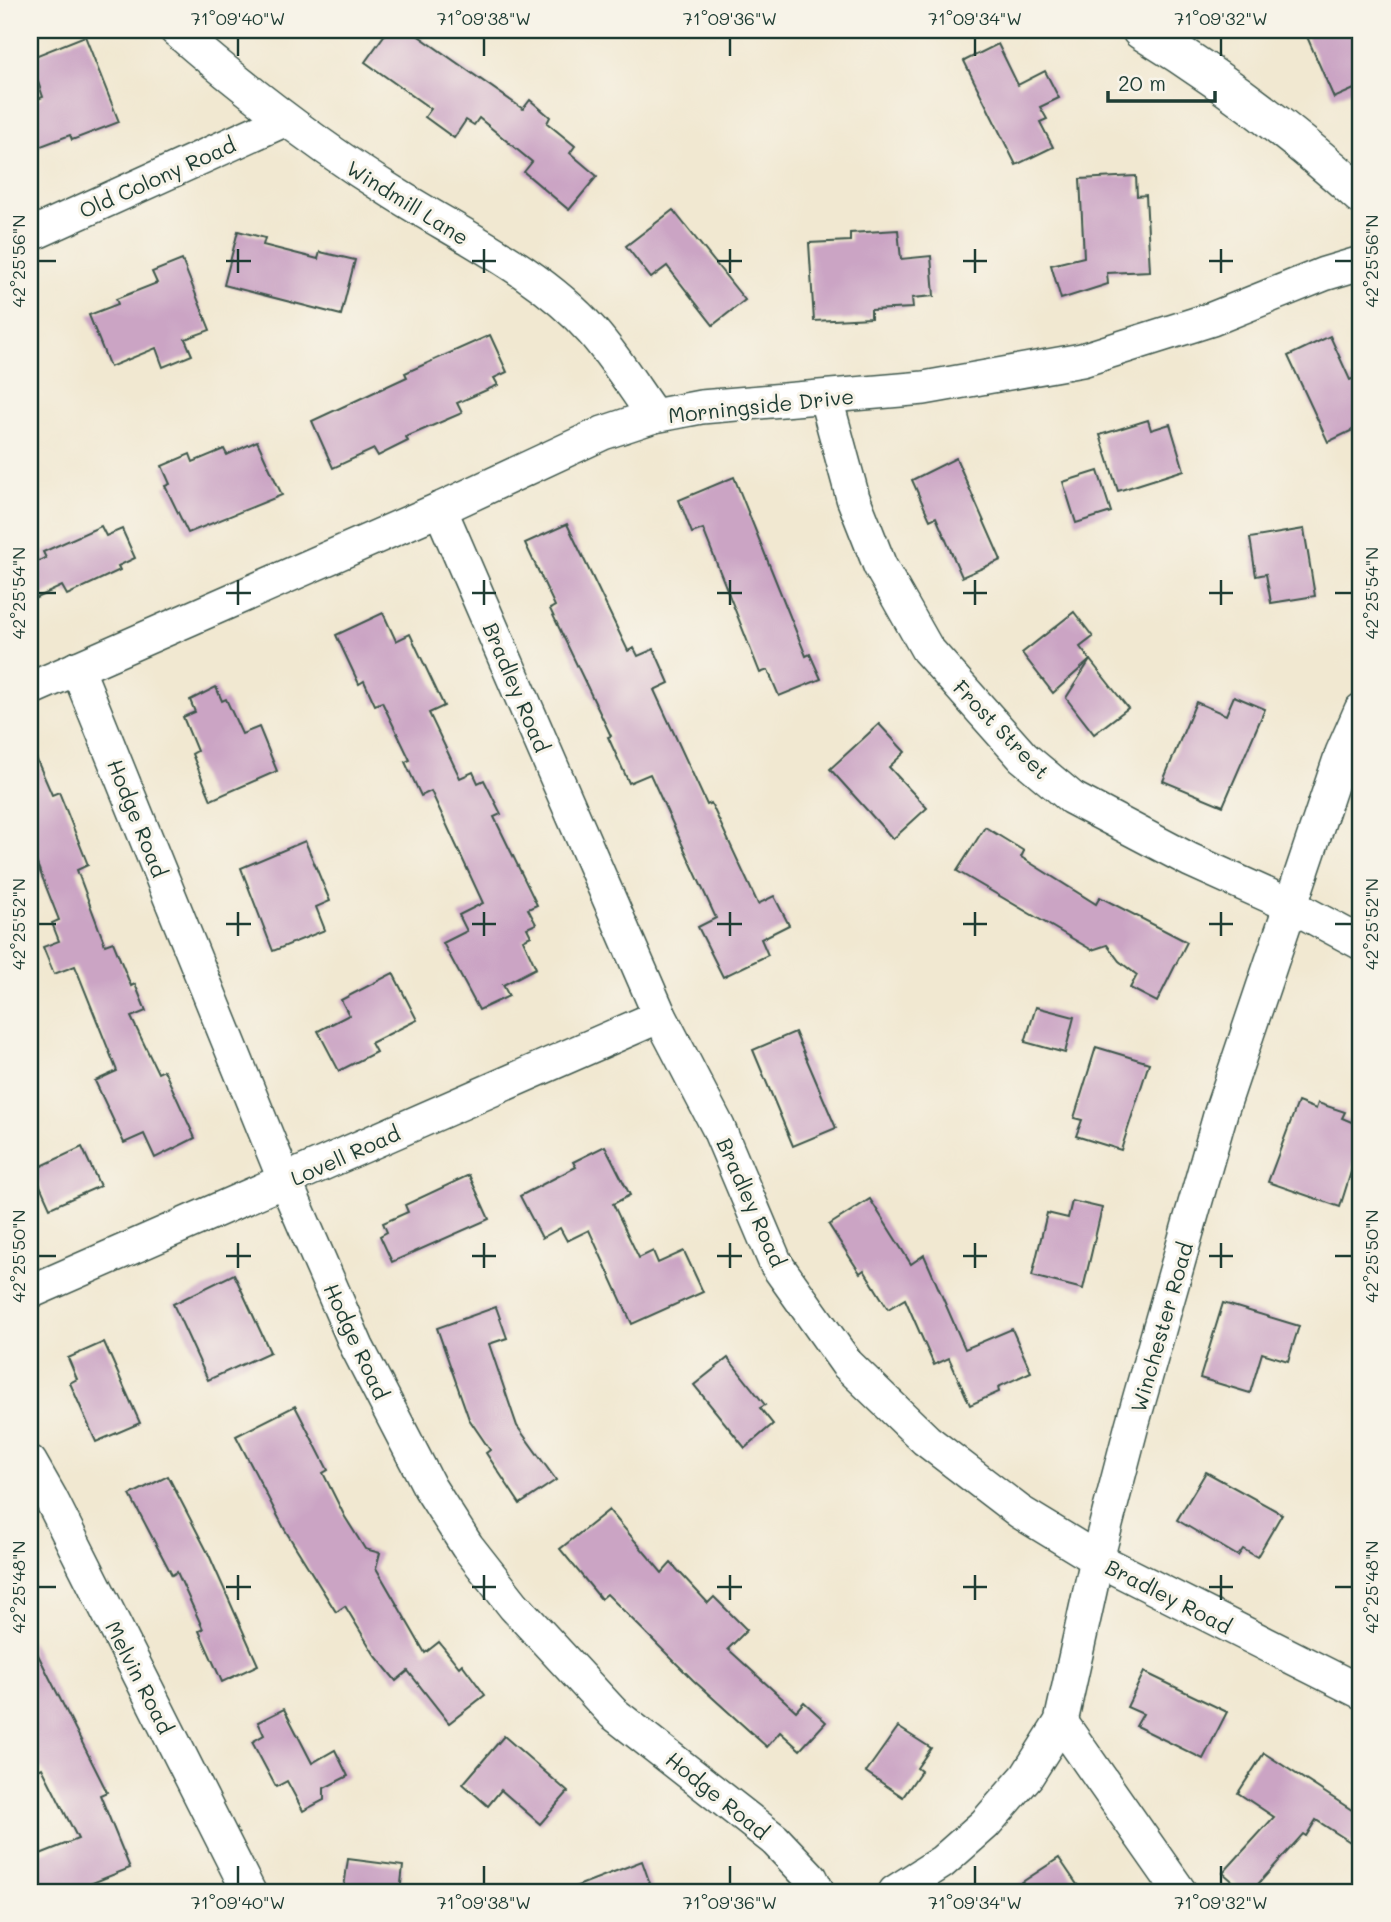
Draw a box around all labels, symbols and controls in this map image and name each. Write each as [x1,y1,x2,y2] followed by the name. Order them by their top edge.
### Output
[191,6,285,30] text: 71°09'40"W
[437,6,531,30] text: 71°09'38"W
[683,6,777,30] text: 71°09'36"W
[928,6,1022,30] text: 71°09'34"W
[1174,6,1268,30] text: 71°09'32"W
[1108,60,1214,104] scale bar
[1118,69,1166,96] text: 20 m
[74,130,240,224] street label: Old Colony Road
[342,154,474,250] street label: Windmill Lane
[6,214,30,308] text: 42°25'56"N
[1359,214,1383,308] text: 42°25'56"N
[667,382,855,428] street label: Morningside Drive
[6,547,30,639] text: 42°25'54"N
[1359,547,1383,639] text: 42°25'54"N
[478,618,556,756] street label: Bradley Road
[948,674,1056,784] street label: Frost Street
[102,755,174,881] street label: Hodge Road
[6,878,30,970] text: 42°25'52"N
[1359,878,1383,970] text: 42°25'52"N
[286,1119,404,1191] street label: Lovell Road
[712,1133,792,1271] street label: Bradley Road
[6,1209,30,1303] text: 42°25'50"N
[1359,1209,1383,1303] text: 42°25'50"N
[1124,1239,1198,1415] street label: Winchester Road
[318,1279,396,1403] street label: Hodge Road
[6,1540,30,1634] text: 42°25'48"N
[1359,1540,1383,1634] text: 42°25'48"N
[1101,1553,1237,1639] street label: Bradley Road
[100,1616,180,1738] street label: Melvin Road
[661,1745,775,1845] street label: Hodge Road
[191,1890,285,1914] text: 71°09'40"W
[437,1890,531,1914] text: 71°09'38"W
[683,1890,777,1914] text: 71°09'36"W
[928,1890,1022,1914] text: 71°09'34"W
[1174,1890,1268,1914] text: 71°09'32"W

